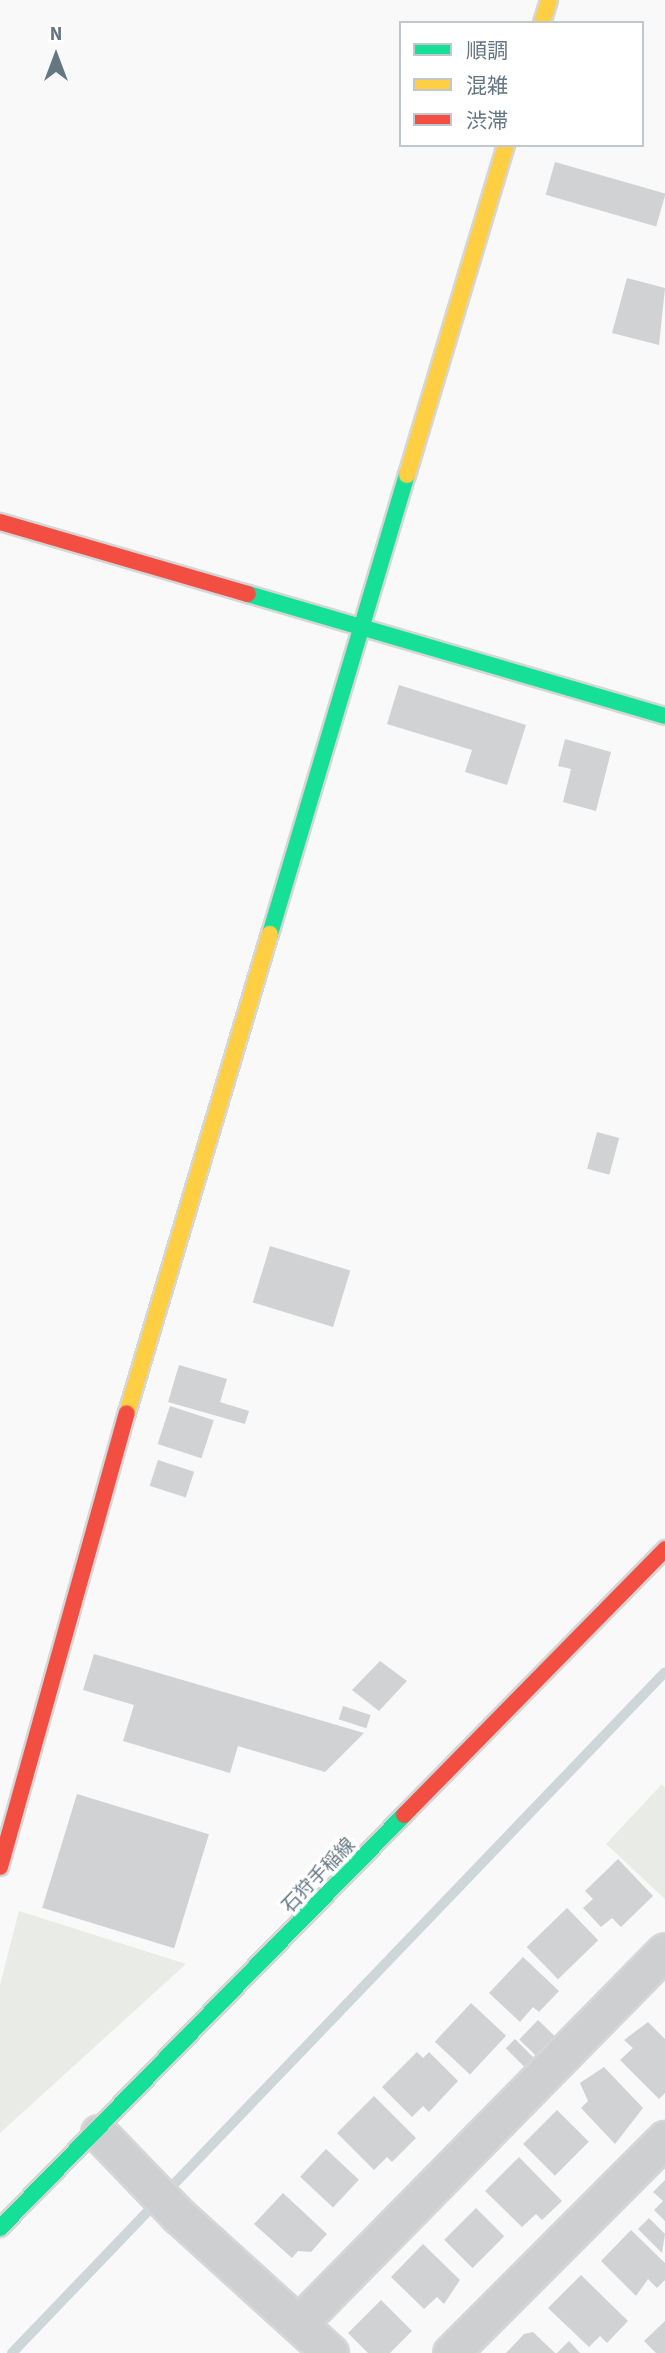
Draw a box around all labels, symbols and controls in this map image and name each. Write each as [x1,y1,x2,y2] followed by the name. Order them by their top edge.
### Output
[21,21,91,91] north arrow
[50,21,62,48] text: N
[399,21,644,147] legend
[466,36,508,66] text: 順調
[466,71,508,101] text: 混雑
[466,106,508,136] text: 渋滞
[278,1834,360,1918] street label: 石狩手稲線

